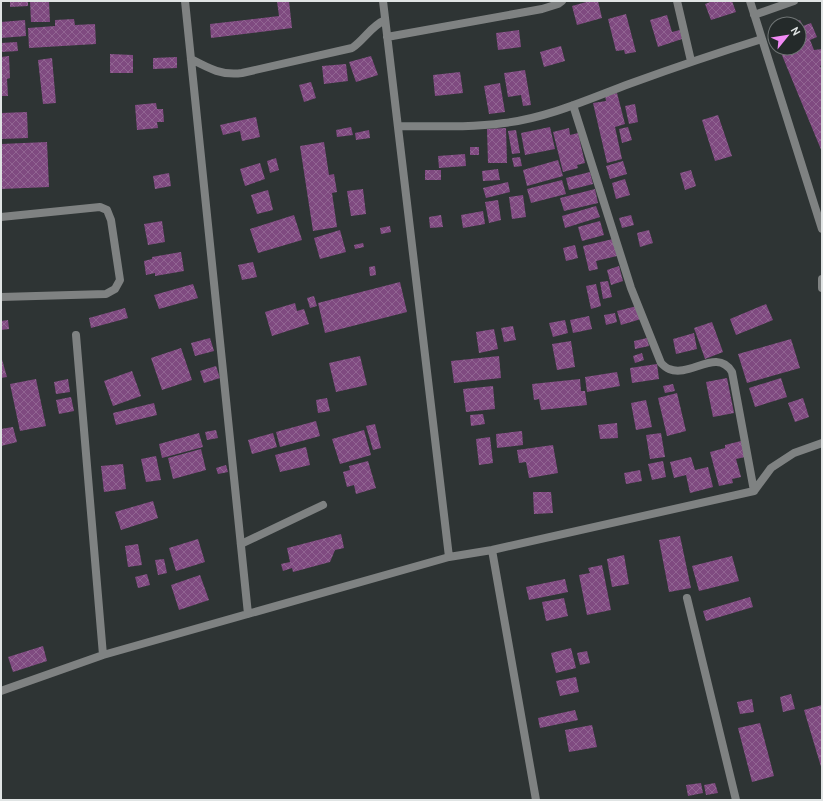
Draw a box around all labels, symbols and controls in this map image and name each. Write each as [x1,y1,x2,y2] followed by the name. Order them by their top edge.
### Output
[767,16,807,56] north arrow
[788,24,804,38] text: N

